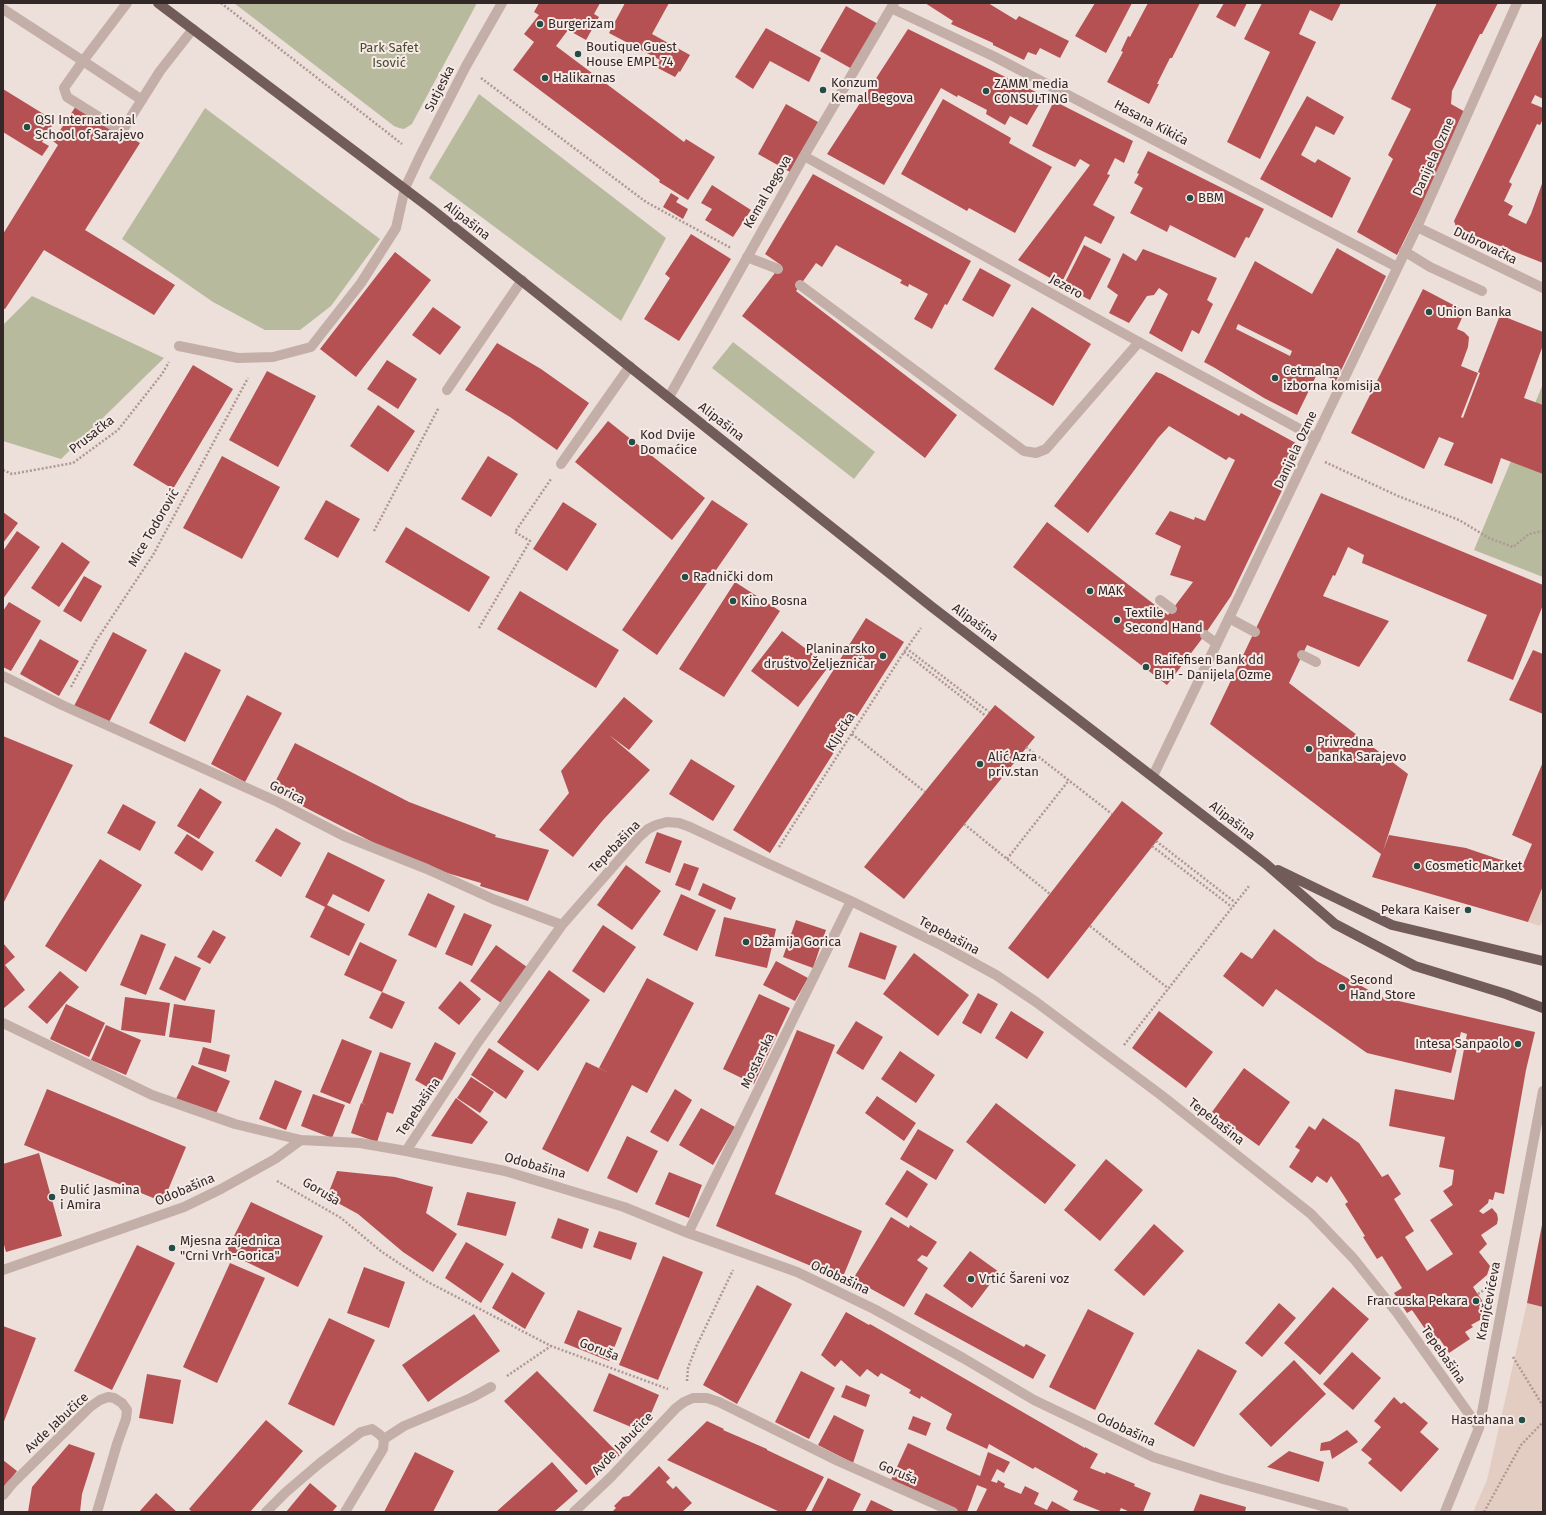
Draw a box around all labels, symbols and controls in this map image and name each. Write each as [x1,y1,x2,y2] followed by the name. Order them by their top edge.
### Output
[548,16,614,32] place label: Burgerizam
[535,19,545,29] marker: Burgerizam
[586,39,677,70] place label: Boutique Guest House EMPL 74
[359,40,419,71] park label: Park Safet Isović
[573,49,583,59] marker: Boutique Guest House EMPL 74
[422,63,458,115] street label: Sutjeska
[553,70,615,86] place label: Halikarnas
[540,73,550,83] marker: Halikarnas
[831,75,913,106] place label: Konzum Kemal Begova
[994,76,1069,107] place label: ZAMM media CONSULTING
[818,85,828,95] marker: Konzum Kemal Begova
[981,86,991,96] marker: ZAMM media CONSULTING
[1111,97,1191,149] street label: Hasana Kikića
[35,112,144,143] place label: QSI International School of Sarajevo
[1410,115,1458,199] street label: Danijela Ozme
[22,122,32,132] marker: QSI International School of Sarajevo
[741,153,795,231] street label: Kemal begova
[1198,190,1224,206] place label: BBM
[1185,193,1195,203] marker: BBM
[441,198,493,244] street label: Alipašina
[1451,224,1519,268] street label: Dubrovačka
[1047,271,1085,303] street label: Jezero
[1437,304,1512,320] place label: Union Banka
[1424,307,1434,317] marker: Union Banka
[1283,363,1380,394] place label: Cetrnalna izborna komisija
[1270,373,1280,383] marker: Cetrnalna izborna komisija
[695,399,747,445] street label: Alipašina
[1271,408,1321,492] street label: Danijela Ozme
[66,413,118,457] street label: Prusačka
[640,427,697,458] place label: Kod Dvije Domaćice
[627,437,637,447] marker: Kod Dvije Domaćice
[125,486,183,570] street label: Mice Todorović
[693,569,773,585] place label: Radnički dom
[680,572,690,582] marker: Radnički dom
[1098,583,1123,599] place label: MAK
[1085,586,1095,596] marker: MAK
[741,593,807,609] place label: Kino Bosna
[728,596,738,606] marker: Kino Bosna
[949,601,1001,645] street label: Alipašina
[1125,605,1203,636] place label: Textile Second Hand
[1112,615,1122,625] marker: Textile Second Hand
[763,641,875,672] place label: Planinarsko društvo Željezničar
[878,651,888,661] marker: Planinarsko društvo Željezničar
[1154,652,1271,683] place label: Raifefisen Bank dd BIH - Danijela Ozme
[1141,662,1151,672] marker: Raifefisen Bank dd BIH - Danijela Ozme
[823,710,859,754] street label: Ključka
[1317,734,1407,765] place label: Privredna banka Sarajevo
[1304,744,1314,754] marker: Privredna banka Sarajevo
[988,749,1039,780] place label: Alić Azra priv.stan
[975,759,985,769] marker: Alić Azra priv.stan
[267,778,307,808] street label: Gorica
[1206,798,1258,844] street label: Alipašina
[586,818,644,876] street label: Tepebašina
[1425,858,1522,874] place label: Cosmetic Market
[1412,861,1422,871] marker: Cosmetic Market
[1381,902,1460,918] place label: Pekara Kaiser
[1463,905,1473,915] marker: Pekara Kaiser
[916,913,982,959] street label: Tepebašina
[754,934,841,950] place label: Džamija Gorica
[741,937,751,947] marker: Džamija Gorica
[1350,972,1416,1003] place label: Second Hand Store
[1337,982,1347,992] marker: Second Hand Store
[738,1031,778,1091] street label: Mostarska
[1415,1036,1510,1052] place label: Intesa Sanpaolo
[1513,1039,1523,1049] marker: Intesa Sanpaolo
[394,1075,444,1139] street label: Tepebašina
[1185,1095,1247,1149] street label: Tepebašina
[502,1150,568,1182] street label: Odobašina
[153,1170,217,1210] street label: Odobašina
[299,1175,343,1209] street label: Goruša
[60,1182,140,1213] place label: Đulić Jasmina i Amira
[47,1192,57,1202] marker: Đulić Jasmina i Amira
[180,1233,280,1264] place label: Mjesna zajednica "Crni Vrh-Gorica"
[167,1243,177,1253] marker: Mjesna zajednica "Crni Vrh-Gorica"
[808,1258,872,1298] street label: Odobašina
[1474,1260,1504,1342] street label: Kranjčevićeva
[979,1271,1069,1287] place label: Vrtić Šareni voz
[966,1274,976,1284] marker: Vrtić Šareni voz
[1367,1293,1468,1309] place label: Francuska Pekara
[1471,1296,1481,1306] marker: Francuska Pekara
[1417,1323,1469,1387] street label: Tepebašina
[577,1335,621,1365] street label: Goruša
[22,1390,92,1456] street label: Avde Jabučice
[589,1409,657,1479] street label: Avde Jabučice
[1094,1410,1158,1450] street label: Odobašina
[1451,1412,1514,1428] place label: Hastahana
[1517,1415,1527,1425] marker: Hastahana
[876,1458,920,1488] street label: Goruša

